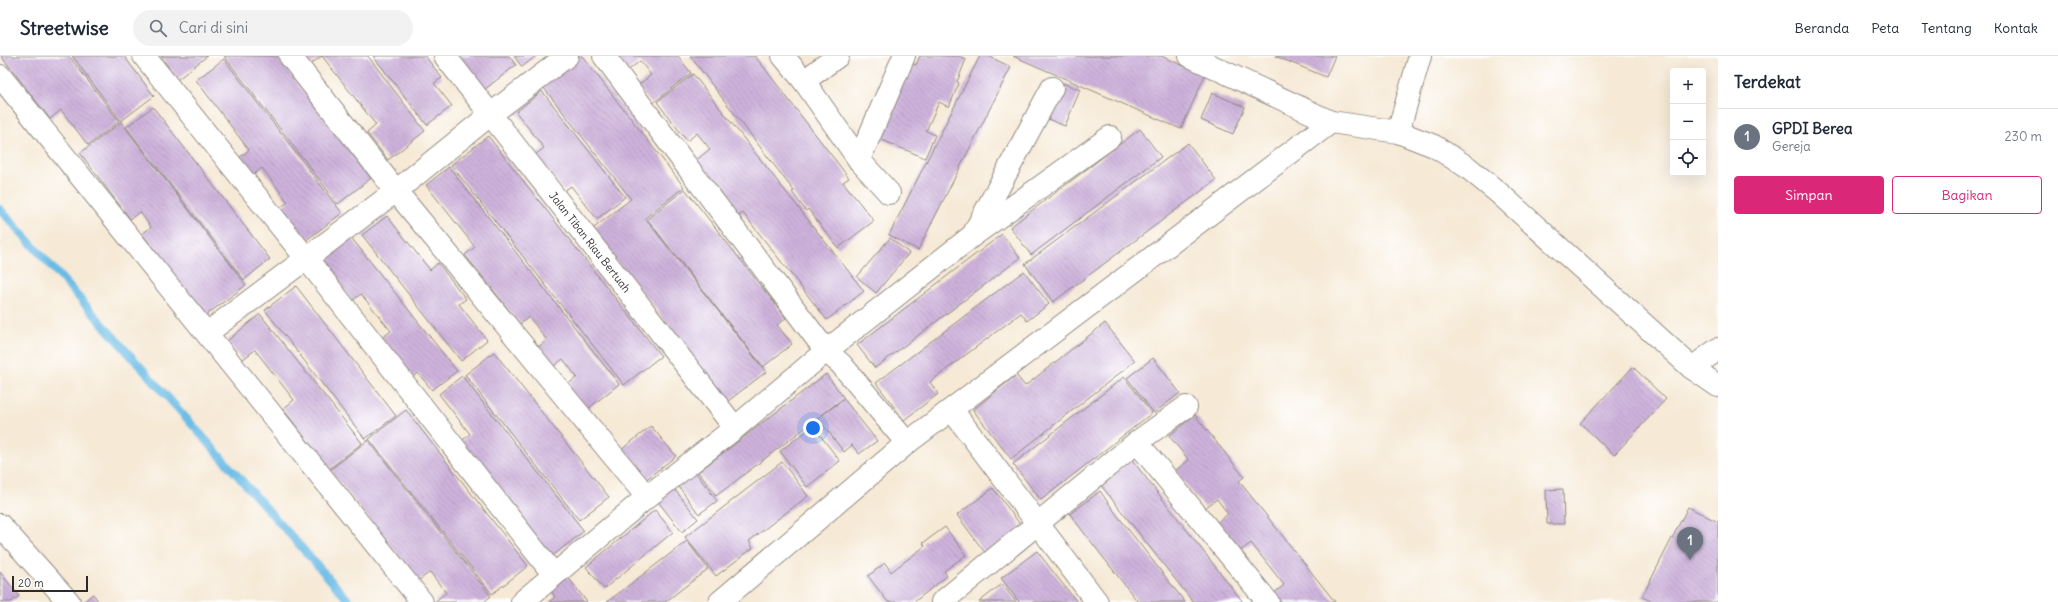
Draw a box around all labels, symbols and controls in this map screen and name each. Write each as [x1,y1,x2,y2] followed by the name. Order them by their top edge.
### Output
[133,10,413,46] search box
[20,16,109,40] text: Streetwise
[147,17,169,39] icon: search
[179,18,248,37] text: Cari di sini
[1795,19,1849,37] text: Beranda
[1871,19,1899,37] text: Peta
[1921,19,1972,37] text: Tentang
[1994,19,2038,37] text: Kontak
[1670,68,1706,176] map controls
[1670,68,1706,104] button: +
[1734,71,1801,93] text: Terdekat
[1670,104,1706,140] button: −
[1772,119,1853,138] text: GPDI Berea
[1744,128,1750,145] text: 1
[2004,128,2042,145] text: 230 m
[1772,138,1811,155] text: Gereja
[1670,140,1706,176] button: locate
[1734,176,1884,214] button: Simpan
[1892,176,2042,214] button: Bagikan
[546,189,634,295] street label: Jalan Tiban Riau Bertuah
[803,418,823,438] your location
[1677,527,1703,560] pin: 1
[12,574,88,593] scale bar
[18,576,44,590] text: 20 m

